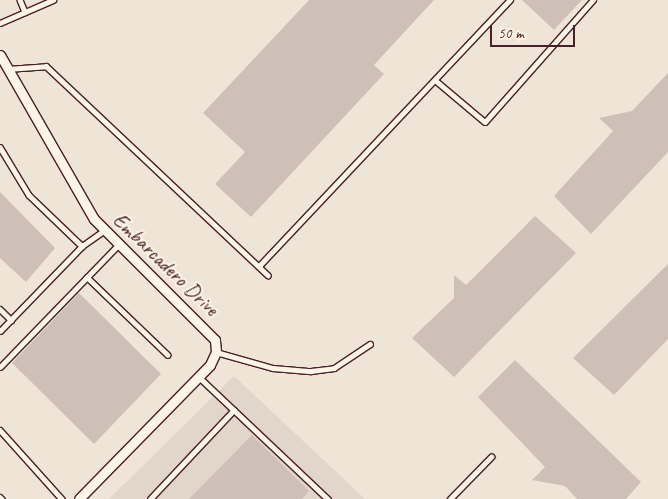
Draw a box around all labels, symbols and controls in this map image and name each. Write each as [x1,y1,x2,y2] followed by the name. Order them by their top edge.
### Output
[493,15,578,47] scale bar
[498,24,524,43] text: 50 m
[108,207,224,321] street label: Embarcadero Drive

